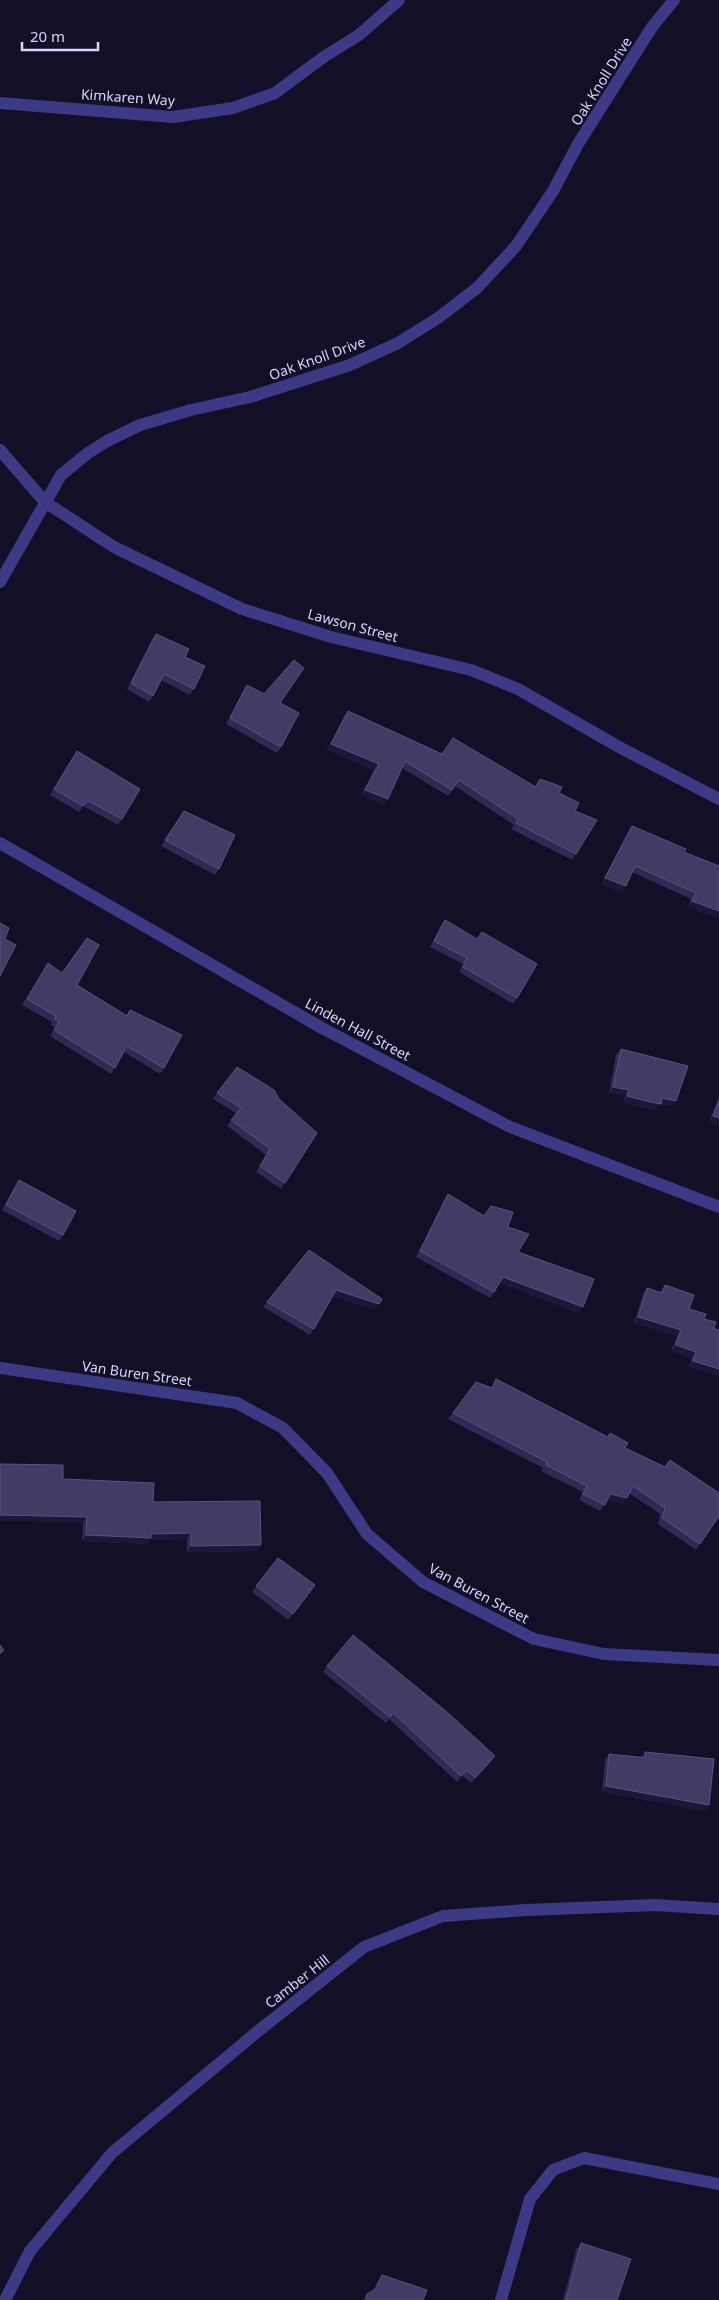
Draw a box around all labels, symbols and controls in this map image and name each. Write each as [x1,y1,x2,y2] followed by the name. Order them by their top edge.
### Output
[22,20,99,52] scale bar
[30,26,65,46] text: 20 m
[566,33,636,129] street label: Oak Knoll Drive
[80,84,176,110] street label: Kimkaren Way
[266,332,368,384] street label: Oak Knoll Drive
[306,604,400,646] street label: Lawson Street
[302,993,414,1065] street label: Linden Hall Street
[81,1356,193,1390] street label: Van Buren Street
[426,1559,532,1627] street label: Van Buren Street
[261,1950,333,2012] street label: Camber Hill

